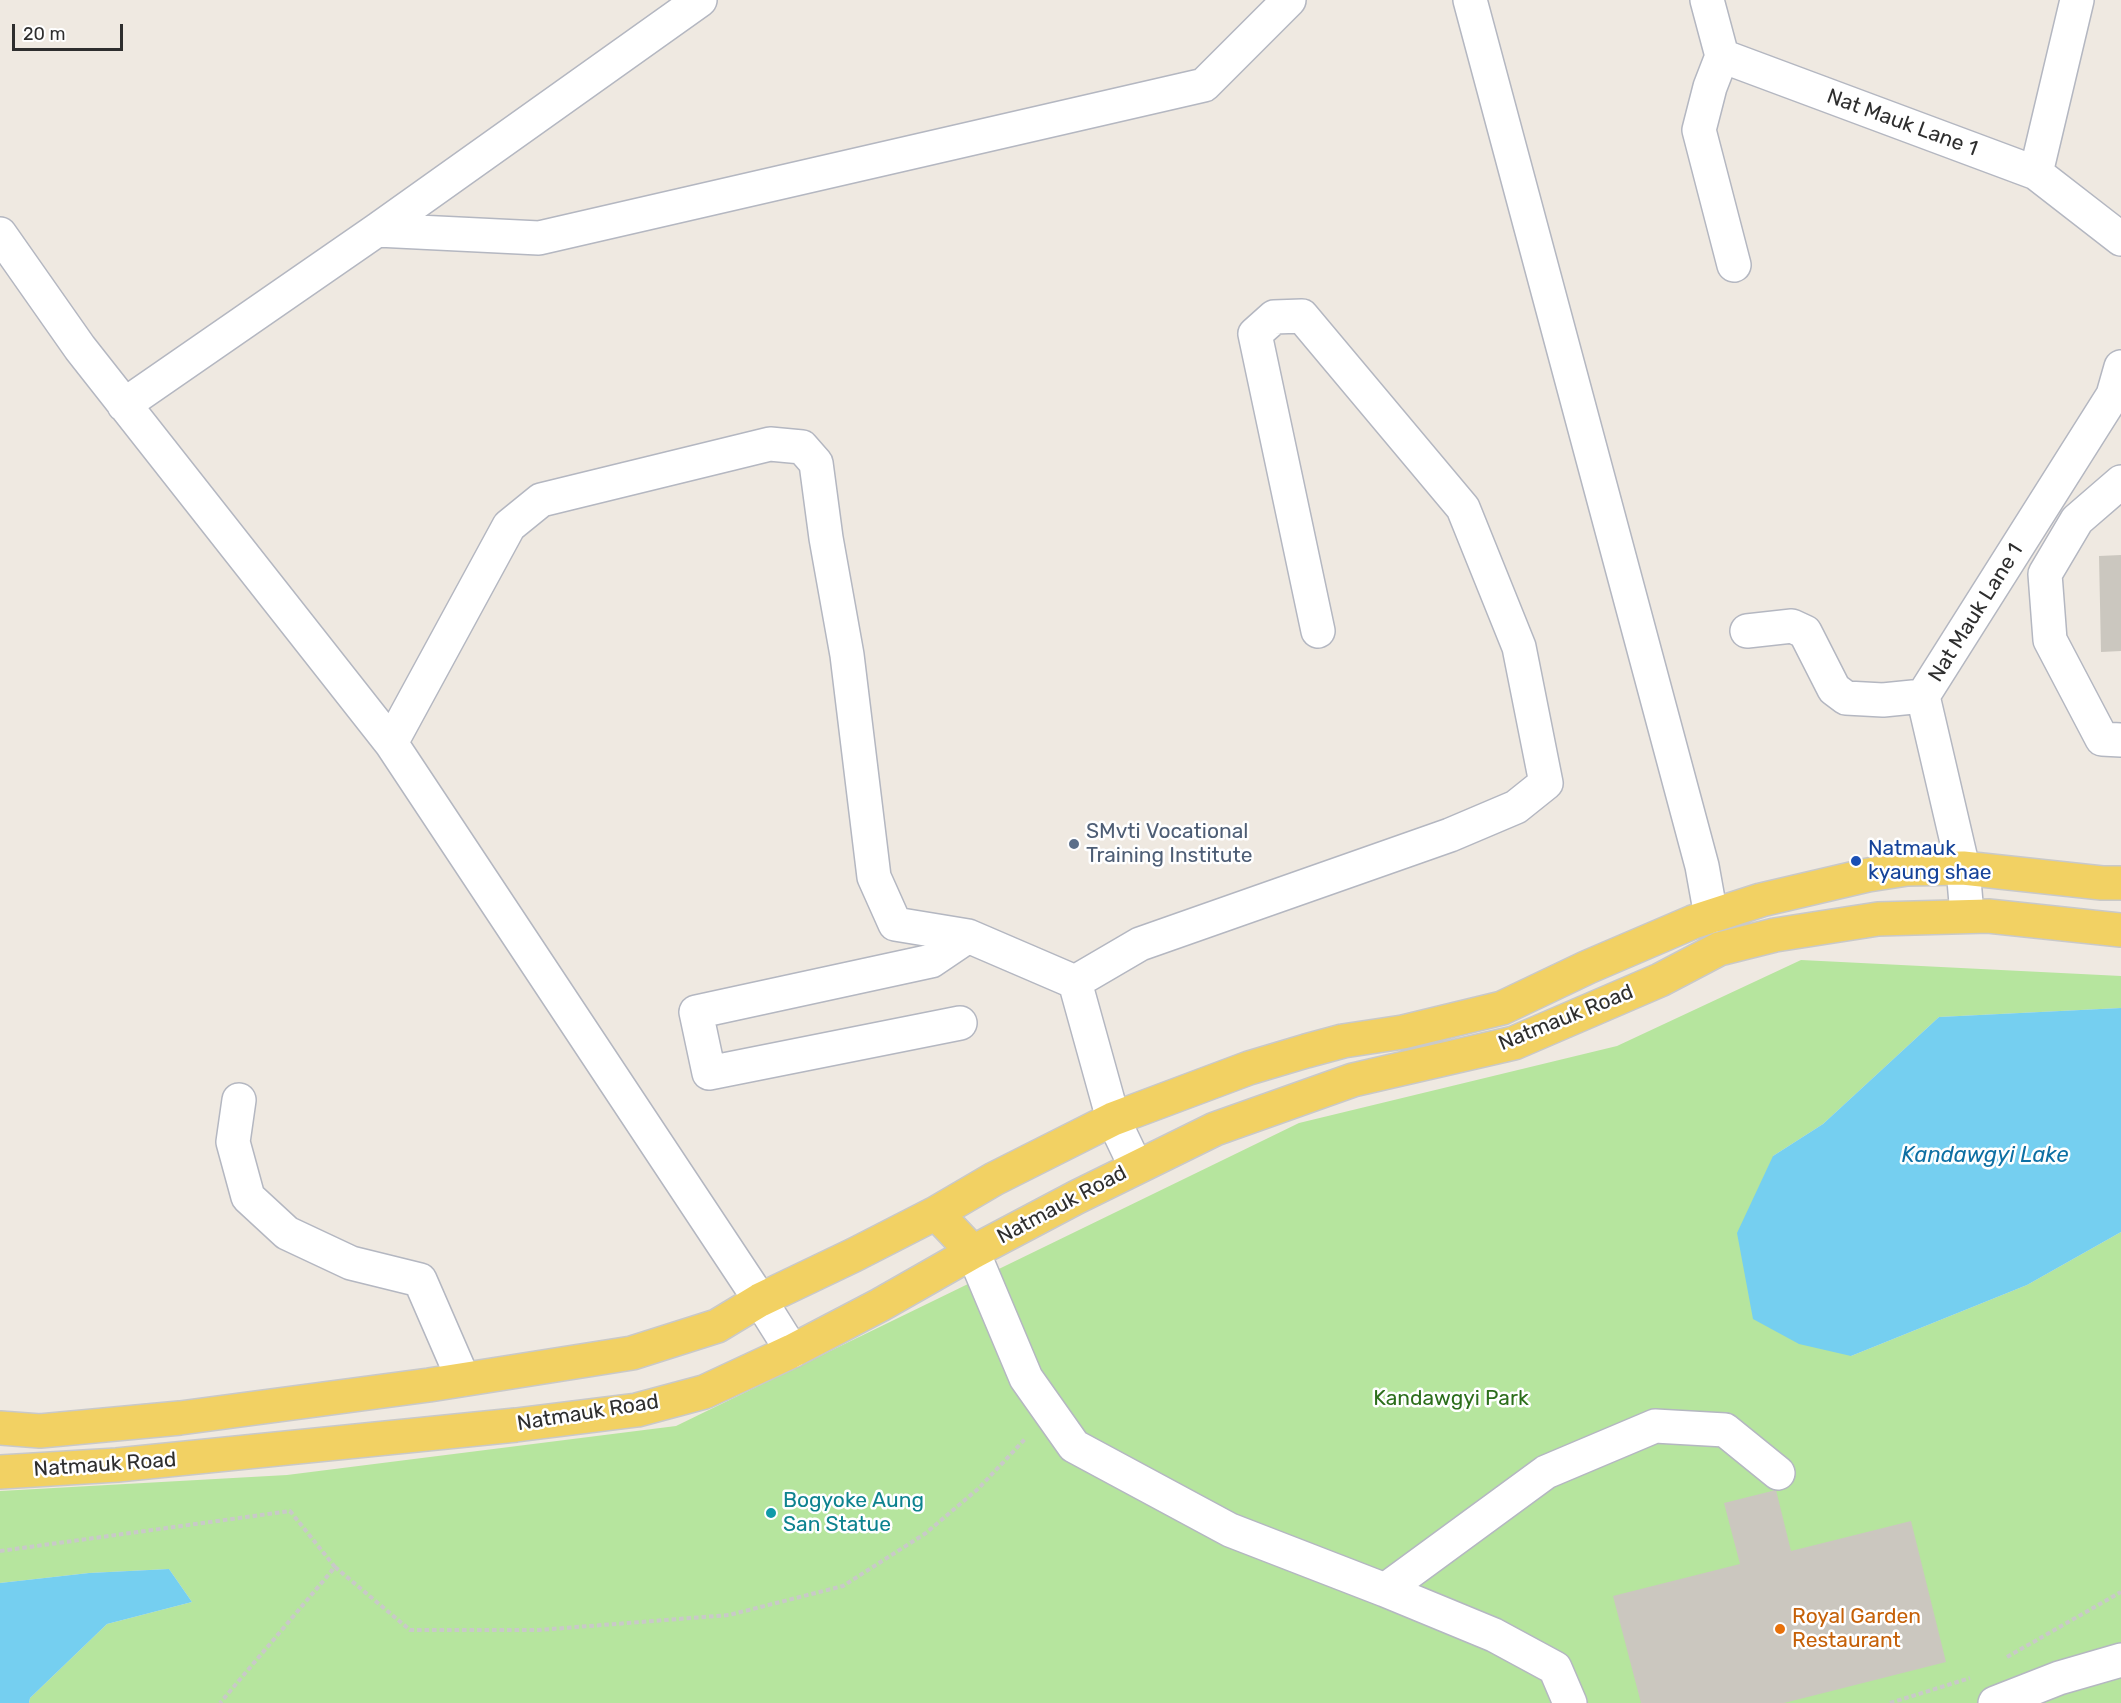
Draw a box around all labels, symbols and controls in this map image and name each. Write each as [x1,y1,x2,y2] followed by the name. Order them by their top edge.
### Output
[15,12,126,50] scale bar
[23,23,65,45] text: 20 m
[1823,84,1981,162] street label: Nat Mauk Lane 1
[1923,539,2029,687] street label: Nat Mauk Lane 1
[1086,819,1252,869] place label: SMvti Vocational Training Institute
[1868,836,1992,886] place label: Natmauk kyaung shae
[1067,837,1081,851] marker: SMvti Vocational Training Institute
[1849,854,1863,868] marker: Natmauk kyaung shae
[1495,980,1637,1056] street label: Natmauk Road
[1902,1143,2068,1169] water label: Kandawgyi Lake
[993,1160,1131,1250] street label: Natmauk Road
[1373,1386,1529,1412] park label: Kandawgyi Park
[515,1389,661,1437] street label: Natmauk Road
[33,1447,177,1483] street label: Natmauk Road
[783,1488,924,1538] place label: Bogyoke Aung San Statue
[764,1506,778,1520] marker: Bogyoke Aung San Statue
[1792,1604,1921,1654] place label: Royal Garden Restaurant
[1773,1622,1787,1636] marker: Royal Garden Restaurant

